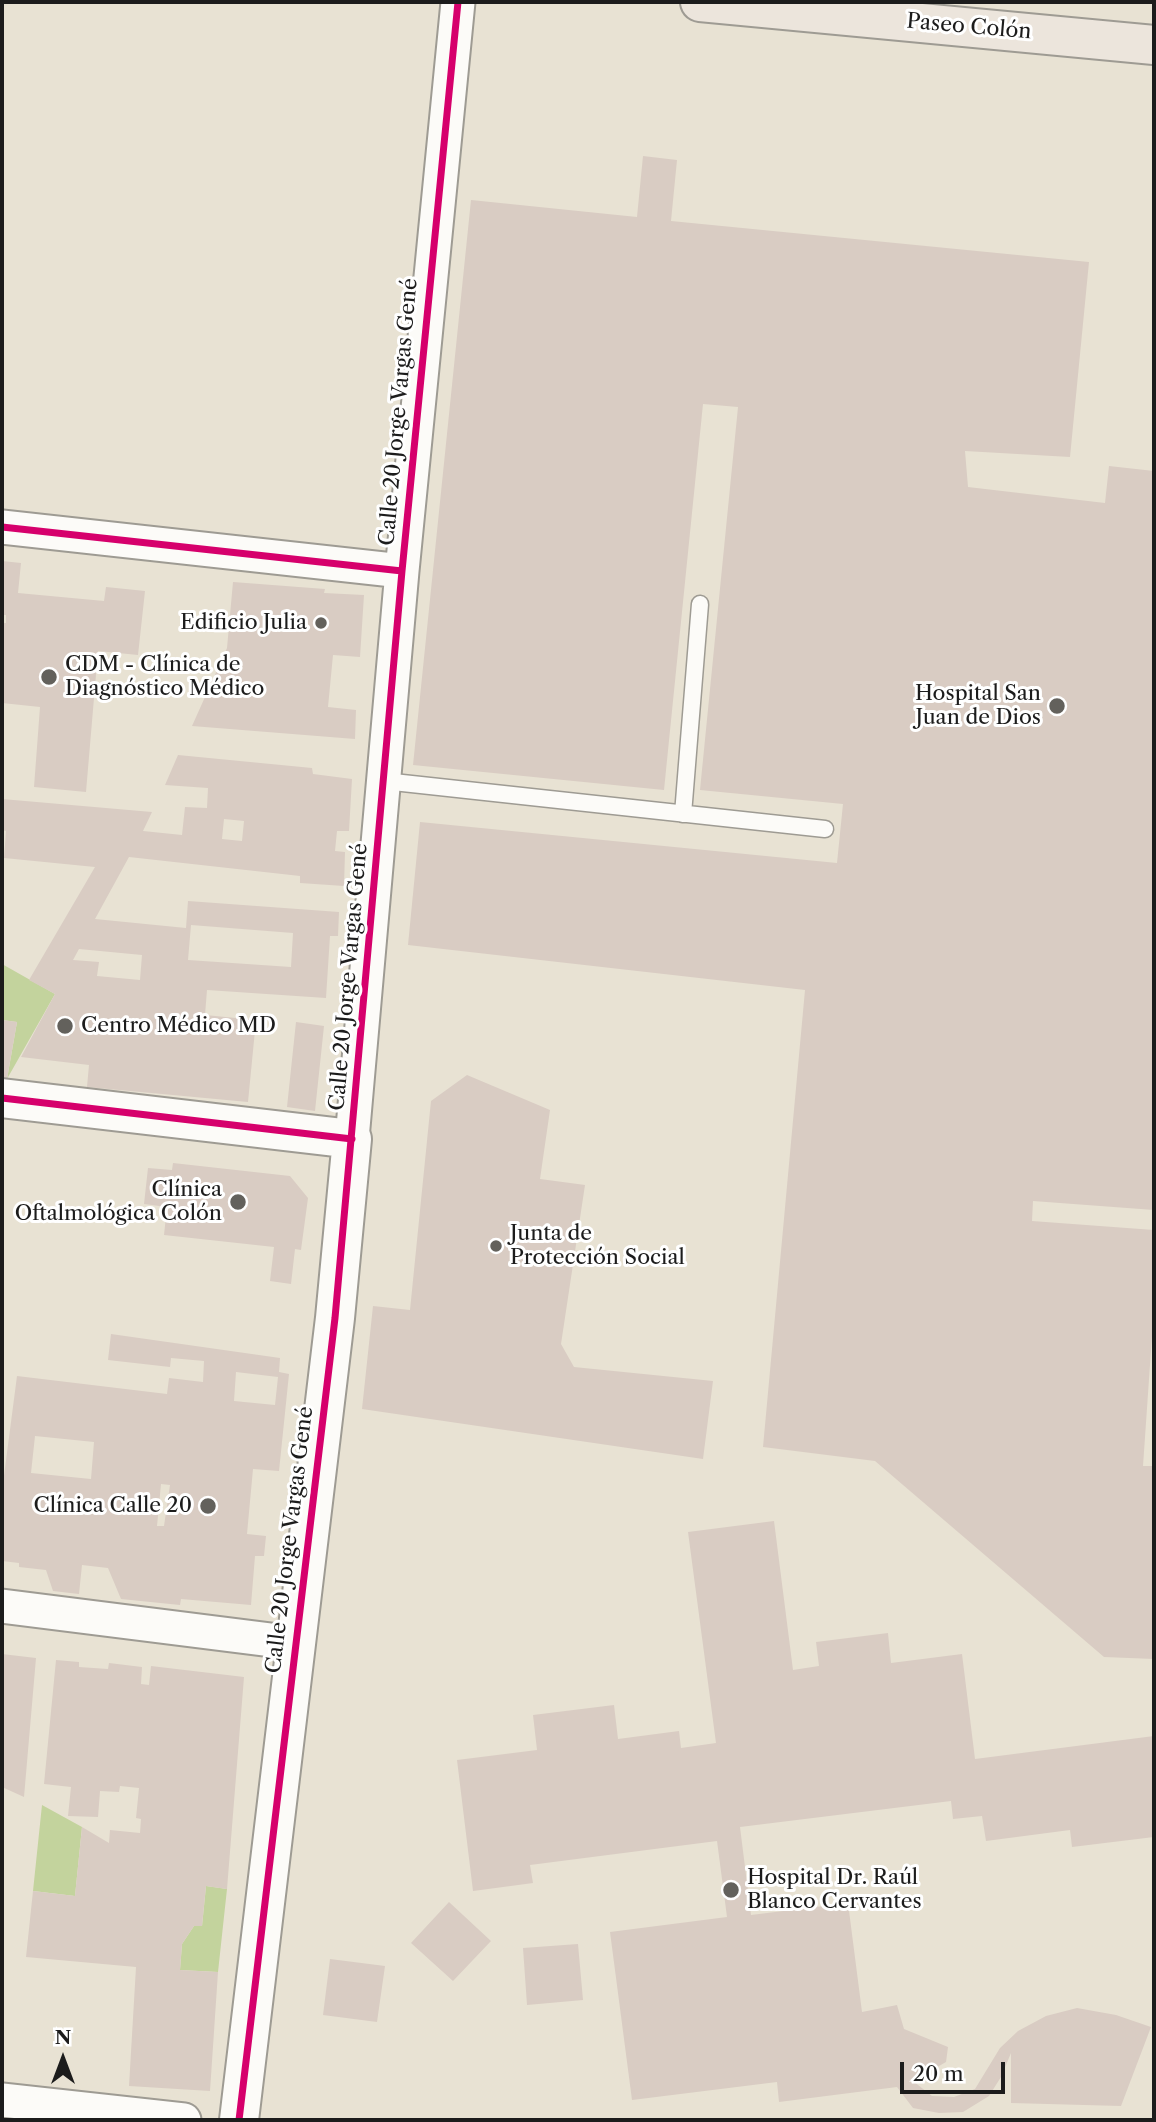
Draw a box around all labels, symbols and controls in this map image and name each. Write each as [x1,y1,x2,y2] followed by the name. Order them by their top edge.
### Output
[905,9,1033,45] street label: Paseo Colón
[375,277,423,547] street label: Calle 20 Jorge Vargas Gené
[180,610,307,636] place label: Edificio Julia
[313,615,329,631] marker: Edificio Julia
[65,652,264,702] place label: CDM - Clínica de Diagnóstico Médico
[39,667,59,687] marker: CDM - Clínica de Diagnóstico Médico
[915,681,1041,731] place label: Hospital San Juan de Dios
[1047,696,1067,716] marker: Hospital San Juan de Dios
[325,842,373,1112] street label: Calle 20 Jorge Vargas Gené
[81,1013,276,1039] place label: Centro Médico MD
[55,1016,75,1036] marker: Centro Médico MD
[15,1177,222,1227] place label: Clínica Oftalmológica Colón
[228,1192,248,1212] marker: Clínica Oftalmológica Colón
[510,1221,685,1271] place label: Junta de Protección Social
[488,1238,504,1254] marker: Junta de Protección Social
[261,1405,319,1675] street label: Calle 20 Jorge Vargas Gené
[33,1493,192,1519] place label: Clínica Calle 20
[198,1496,218,1516] marker: Clínica Calle 20
[747,1865,922,1915] place label: Hospital Dr. Raúl Blanco Cervantes
[721,1880,741,1900] marker: Hospital Dr. Raúl Blanco Cervantes
[28,2024,98,2094] north arrow
[55,2026,71,2049] text: N
[904,2048,1009,2092] scale bar
[913,2061,964,2086] text: 20 m

